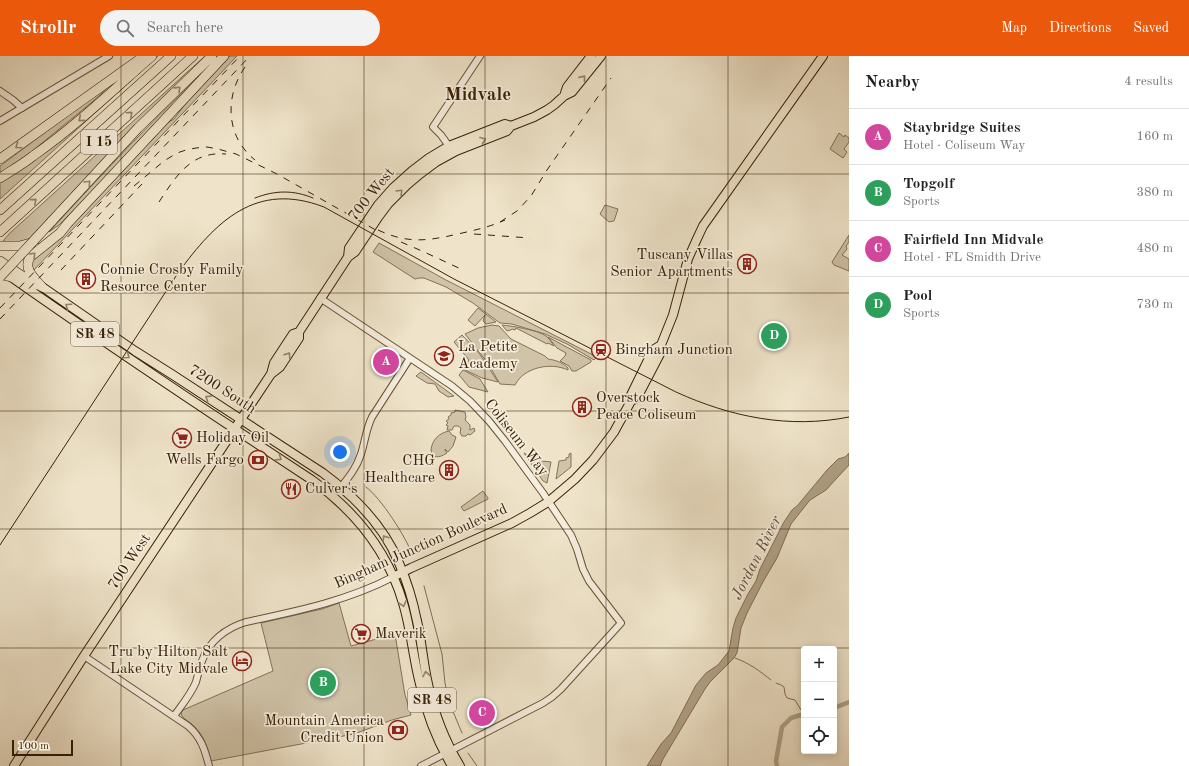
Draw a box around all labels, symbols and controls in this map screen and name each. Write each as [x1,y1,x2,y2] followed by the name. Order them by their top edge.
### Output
[100,10,380,46] search box
[114,17,136,39] icon: search
[20,19,76,38] text: Strollr
[146,21,223,36] text: Search here
[1001,21,1027,35] text: Map
[1049,21,1111,35] text: Directions
[1133,21,1169,35] text: Saved
[865,74,920,91] text: Nearby
[579,75,586,82] one-way arrow
[1124,75,1173,88] text: 4 results
[445,86,511,105] district label: Midvale
[173,87,180,94] one-way arrow
[125,111,133,118] one-way arrow
[78,114,85,121] one-way arrow
[903,121,1020,136] text: Staybridge Suites
[81,130,117,154] road number: I 15
[873,130,883,143] text: A
[1136,130,1173,143] text: 160 m
[479,136,486,144] one-way arrow
[903,139,1025,152] text: Hotel · Coliseum Way
[16,141,23,148] one-way arrow
[346,166,398,224] street label: 700 West
[903,177,954,192] text: Topgolf
[83,180,90,188] one-way arrow
[873,186,883,199] text: B
[1136,186,1173,199] text: 380 m
[395,189,403,197] one-way arrow
[903,195,940,208] text: Sports
[29,199,36,206] one-way arrow
[903,233,1044,248] text: Fairfield Inn Midvale
[874,242,882,255] text: C
[1136,242,1173,255] text: 480 m
[610,248,733,280] place label: Tuscany Villas Senior Apartments
[903,251,1041,264] text: Hotel · FL Smidth Drive
[28,252,36,260] one-way arrow
[736,253,758,275] building icon: Tuscany Villas Senior Apartments
[100,263,243,295] place label: Connie Crosby Family Resource Center
[75,268,97,290] building icon: Connie Crosby Family Resource Center
[903,289,933,304] text: Pool
[873,298,883,311] text: D
[1136,298,1173,311] text: 730 m
[66,304,73,311] one-way arrow
[903,307,940,320] text: Sports
[761,321,787,351] pin: D
[71,322,119,346] road number: SR 48
[590,339,612,361] station icon: Bingham Junction
[458,340,518,372] place label: La Petite Academy
[615,343,733,358] place label: Bingham Junction
[433,345,455,367] school or university icon: La Petite Academy
[373,347,399,377] pin: A
[122,351,129,358] one-way arrow
[284,352,291,359] one-way arrow
[186,363,258,417] street label: 7200 South
[596,391,696,423] place label: Overstock Peace Coliseum
[205,395,212,403] one-way arrow
[571,396,593,418] building icon: Overstock Peace Coliseum
[481,397,551,479] street label: Coliseum Way
[171,427,193,449] supermarket icon: Holiday Oil
[196,431,269,446] place label: Holiday Oil
[330,442,350,462] your location
[247,449,269,471] bank icon: Wells Fargo
[165,453,244,468] place label: Wells Fargo
[275,453,282,461] one-way arrow
[364,454,435,486] place label: CHG Healthcare
[438,459,460,481] building icon: CHG Healthcare
[280,478,302,500] restaurant icon: Culver's
[305,482,358,497] place label: Culver's
[332,502,510,592] street label: Bingham Junction Boulevard
[729,513,785,602] water label: Jordan River
[106,531,154,593] street label: 700 West
[382,535,390,542] one-way arrow
[398,600,407,607] one-way arrow
[350,623,372,645] supermarket icon: Maverik
[375,627,427,642] place label: Maverik
[108,645,228,677] place label: Tru by Hilton Salt Lake City Midvale
[801,646,837,754] map controls
[801,646,837,682] button: +
[231,650,253,672] hotel icon: Tru by Hilton Salt Lake City Midvale
[310,668,336,698] pin: B
[422,671,431,677] one-way arrow
[801,682,837,718] button: −
[408,688,456,712] road number: SR 48
[469,698,495,728] pin: C
[264,714,385,746] place label: Mountain America Credit Union
[801,718,837,754] button: locate
[387,719,409,741] bank icon: Mountain America Credit Union
[12,738,73,757] scale bar
[18,741,49,752] text: 100 m

